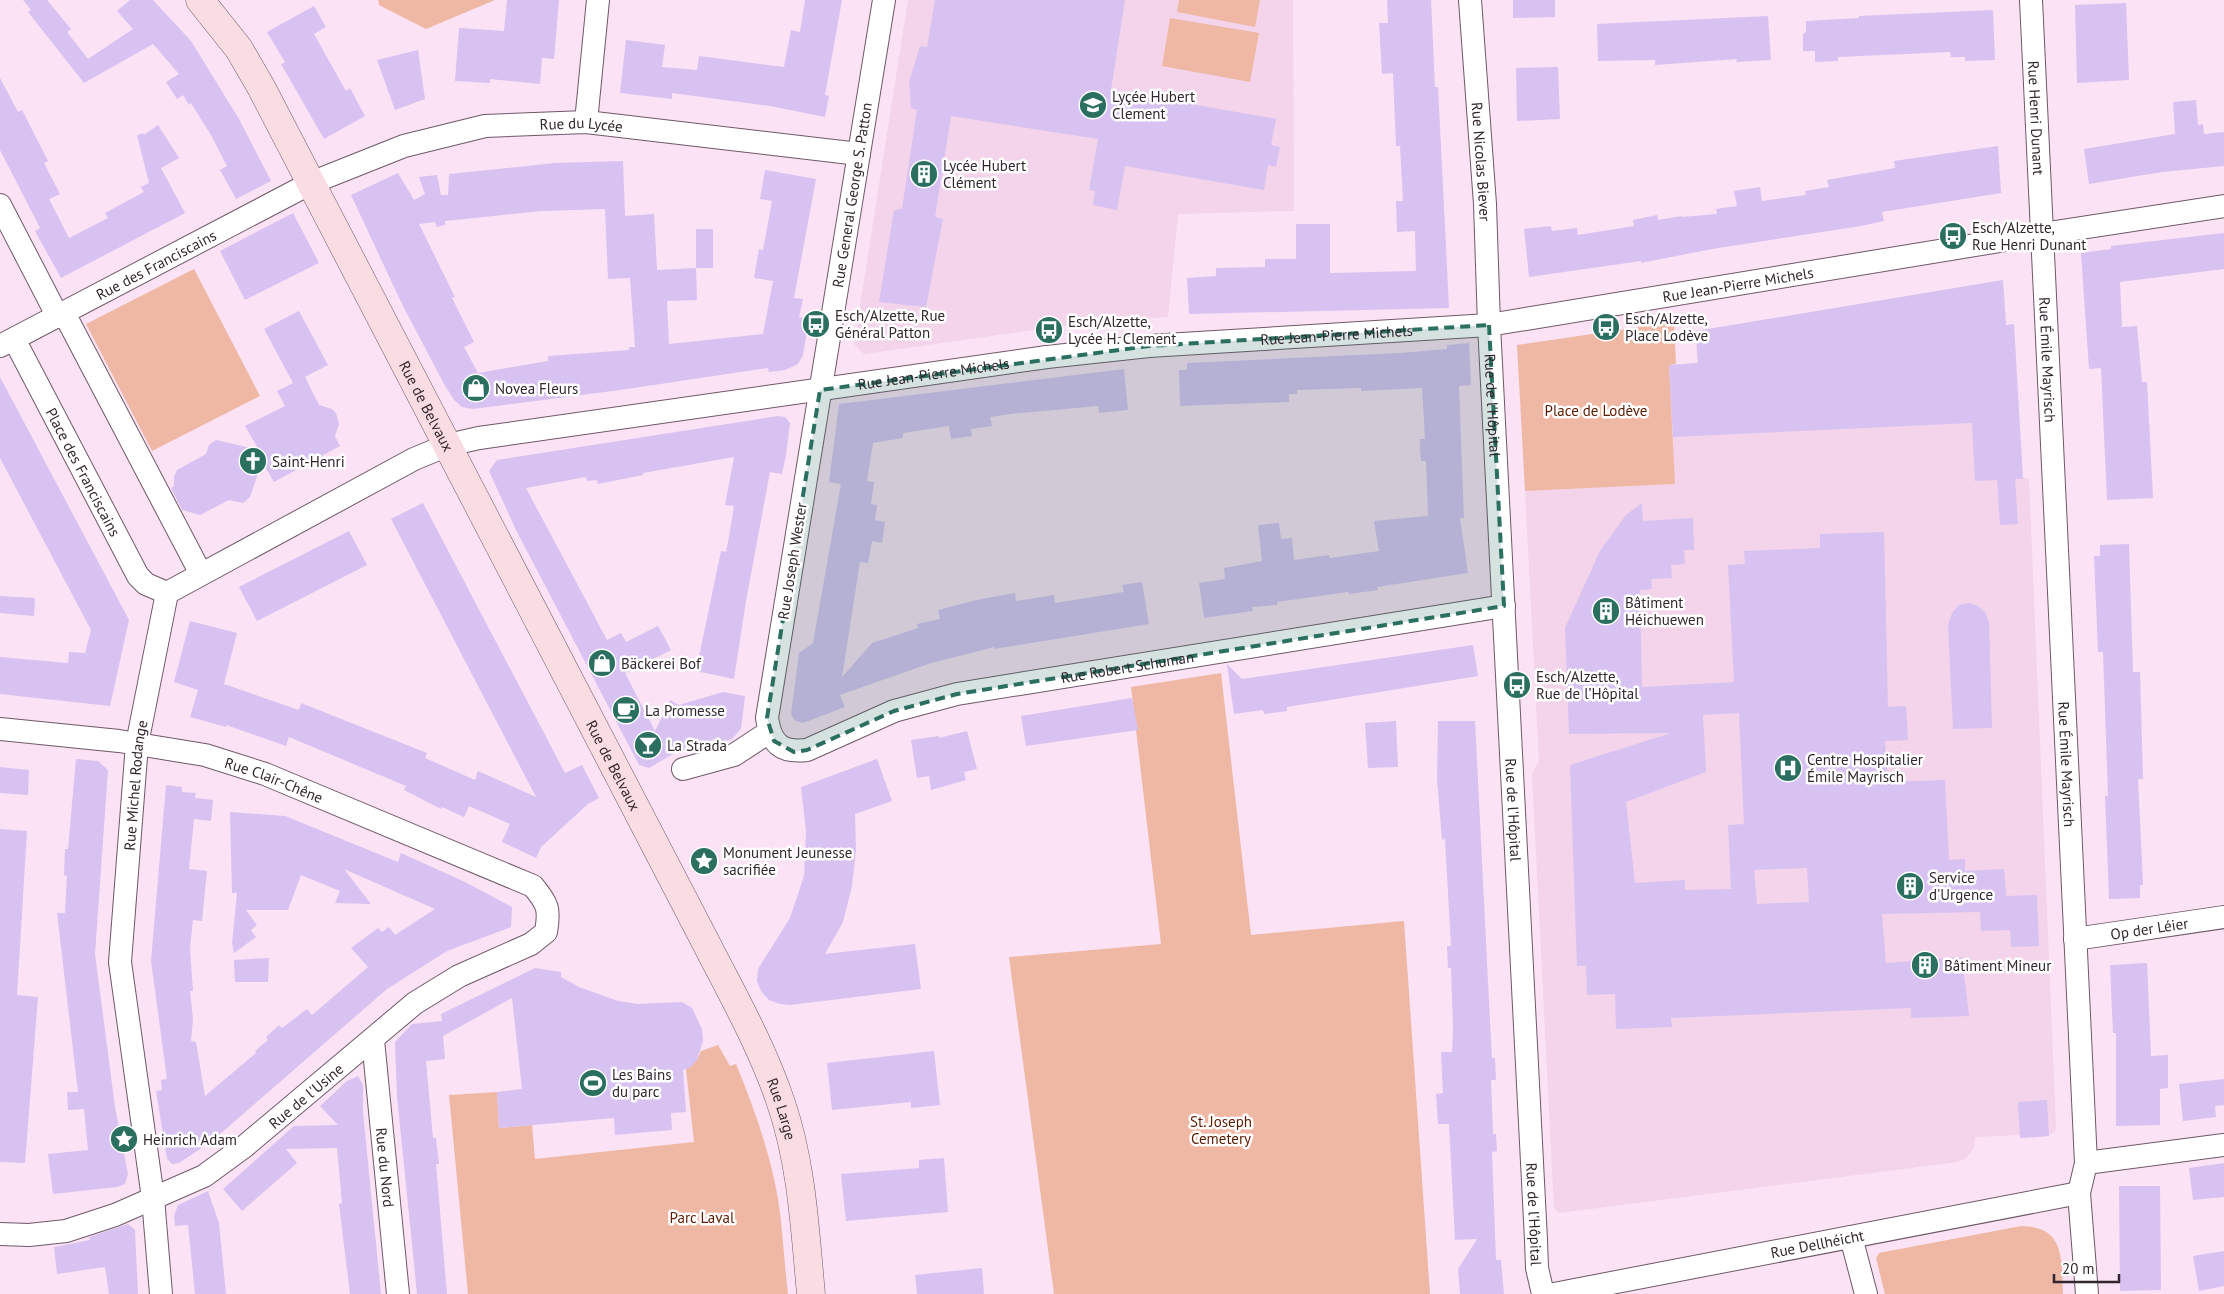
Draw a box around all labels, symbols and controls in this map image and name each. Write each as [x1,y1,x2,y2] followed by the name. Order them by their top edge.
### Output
[2024,60,2049,176] street label: Rue Henri Dunant
[1112,87,1195,123] place label: Lyçée Hubert Clement
[1078,90,1108,120] school or university icon: Lyçée Hubert Clement
[828,101,876,289] street label: Rue General George S. Patton
[1468,101,1495,221] street label: Rue Nicolas Biever
[539,112,624,136] street label: Rue du Lycée
[943,156,1026,192] place label: Lycée Hubert Clément
[909,159,939,189] building icon: Lycée Hubert Clément
[1972,218,2086,254] place label: Esch/Alzette, Rue Henri Dunant
[1938,221,1968,251] bus stop icon: Esch/Alzette, Rue Henri Dunant
[93,225,219,304] street label: Rue des Franciscains
[1661,262,1815,306] street label: Rue Jean-Pierre Michels
[2036,296,2060,423] street label: Rue Émile Mayrisch
[835,306,945,342] place label: Esch/Alzette, Rue Général Patton
[801,309,831,339] bus stop icon: Esch/Alzette, Rue Général Patton
[1625,309,1708,345] place label: Esch/Alzette, Place Lodève
[1068,312,1176,348] place label: Esch/Alzette, Lycée H. Clement
[1591,312,1621,342] bus stop icon: Esch/Alzette, Place Lodève
[1034,315,1064,345] bus stop icon: Esch/Alzette, Lycée H. Clement
[1260,320,1413,349] street label: Rue Jean-Pierre Michels
[857,353,1011,393] street label: Rue Jean-Pierre Michels
[1481,353,1505,458] street label: Rue de l'Hôpital
[395,357,458,455] street label: Rue de Belvaux
[461,373,491,403] shop icon: Novea Fleurs
[495,379,578,398] place label: Novea Fleurs
[1545,401,1647,420] park label: Place de Lodève
[42,404,125,540] street label: Place des Franciscains
[238,446,268,476] church icon: Saint-Henri
[272,452,345,471] place label: Saint-Henri
[773,501,811,621] street label: Rue Joseph Wester
[1625,593,1704,629] place label: Bâtiment Héichuewen
[1591,596,1621,626] building icon: Bâtiment Héichuewen
[1060,647,1195,687] street label: Rue Robert Schuman
[587,648,617,678] shop icon: Bäckerei Bof
[621,654,702,673] place label: Bäckerei Bof
[1536,667,1639,703] place label: Esch/Alzette, Rue de l’Hôpital
[1502,670,1532,700] bus stop icon: Esch/Alzette, Rue de l’Hôpital
[611,695,641,725] cafe icon: La Promesse
[645,701,725,720] place label: La Promesse
[2055,701,2080,827] street label: Rue Émile Mayrisch
[582,717,645,814] street label: Rue de Belvaux
[119,718,151,851] street label: Rue Michel Rodange
[633,730,663,760] bar icon: La Strada
[667,736,727,755] place label: La Strada
[1807,750,1923,786] place label: Centre Hospitalier Émile Mayrisch
[223,752,326,807] street label: Rue Clair-Chêne
[1773,753,1803,783] hospital icon: Centre Hospitalier Émile Mayrisch
[1502,758,1526,862] street label: Rue de l'Hôpital
[723,843,852,879] place label: Monument Jeunesse sacrifiée
[689,846,719,876] place icon: Monument Jeunesse sacrifiée
[1929,868,1993,904] place label: Service d'Urgence
[1895,871,1925,901] building icon: Service d'Urgence
[2109,913,2189,943] street label: Op der Léier
[1910,950,1940,980] building icon: Bâtiment Mineur
[1944,956,2051,975] place label: Bâtiment Mineur
[265,1059,347,1133] street label: Rue de l'Usine
[612,1065,672,1101] place label: Les Bains du parc
[578,1068,608,1098] sports icon: Les Bains du parc
[763,1075,801,1142] street label: Rue Large
[1190,1112,1252,1148] park label: St. Joseph Cemetery
[109,1124,139,1154] place icon: Heinrich Adam
[372,1127,399,1208] street label: Rue du Nord
[143,1130,237,1149] place label: Heinrich Adam
[1523,1162,1546,1267] street label: Rue de l'Hôpital
[670,1208,735,1227] park label: Parc Laval
[1769,1225,1865,1262] street label: Rue Dellhéicht
[2054,1252,2119,1284] scale bar
[2062,1259,2095,1278] text: 20 m

